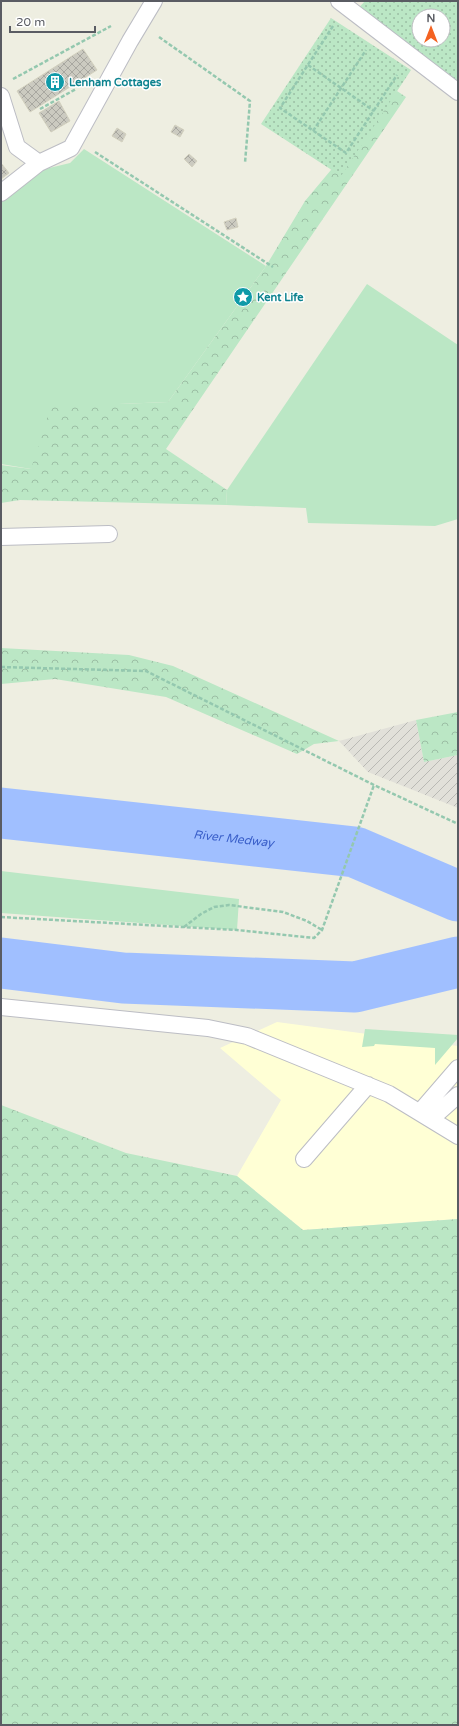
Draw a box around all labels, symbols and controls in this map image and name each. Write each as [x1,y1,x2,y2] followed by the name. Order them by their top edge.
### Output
[10,8,95,34] scale bar
[411,8,451,48] north arrow
[427,12,435,25] text: N
[16,15,45,29] text: 20 m
[44,71,66,93] building icon: Lenham Cottages
[69,76,162,90] place label: Lenham Cottages
[232,286,254,308] place icon: Kent Life
[257,291,304,304] place label: Kent Life
[193,827,276,850] water label: River Medway

